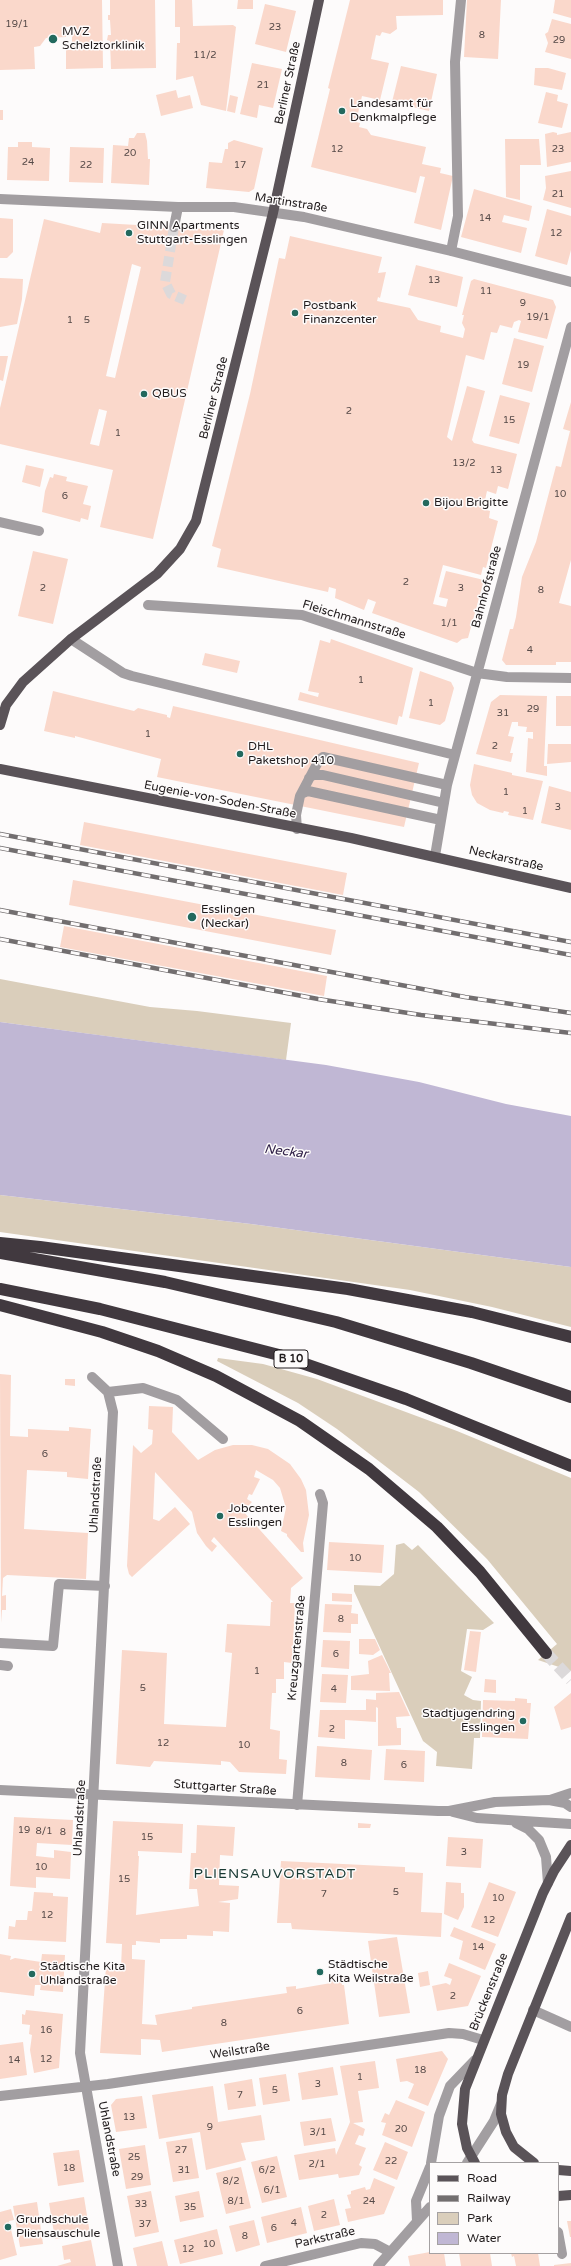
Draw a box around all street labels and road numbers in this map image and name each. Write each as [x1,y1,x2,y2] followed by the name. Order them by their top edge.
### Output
[272,40,304,126] street label: Berliner Straße
[254,190,328,216] street label: Martinstraße
[197,355,231,441] street label: Berliner Straße
[469,544,505,630] street label: Bahnhofstraße
[300,597,408,643] street label: Fleischmannstraße
[143,778,297,822] street label: Eugenie-von-Soden-Straße
[467,843,545,875] street label: Neckarstraße
[274,1350,308,1368] road number: B 10
[87,1456,105,1534] street label: Uhlandstraße
[285,1595,309,1701] street label: Kreuzgartenstraße
[173,1777,277,1799] street label: Stuttgarter Straße
[71,1779,89,1857] street label: Uhlandstraße
[467,1951,511,2033] street label: Brückenstraße
[209,2039,271,2063] street label: Weilstraße
[95,2100,123,2178] street label: Uhlandstraße
[294,2224,356,2252] street label: Parkstraße

